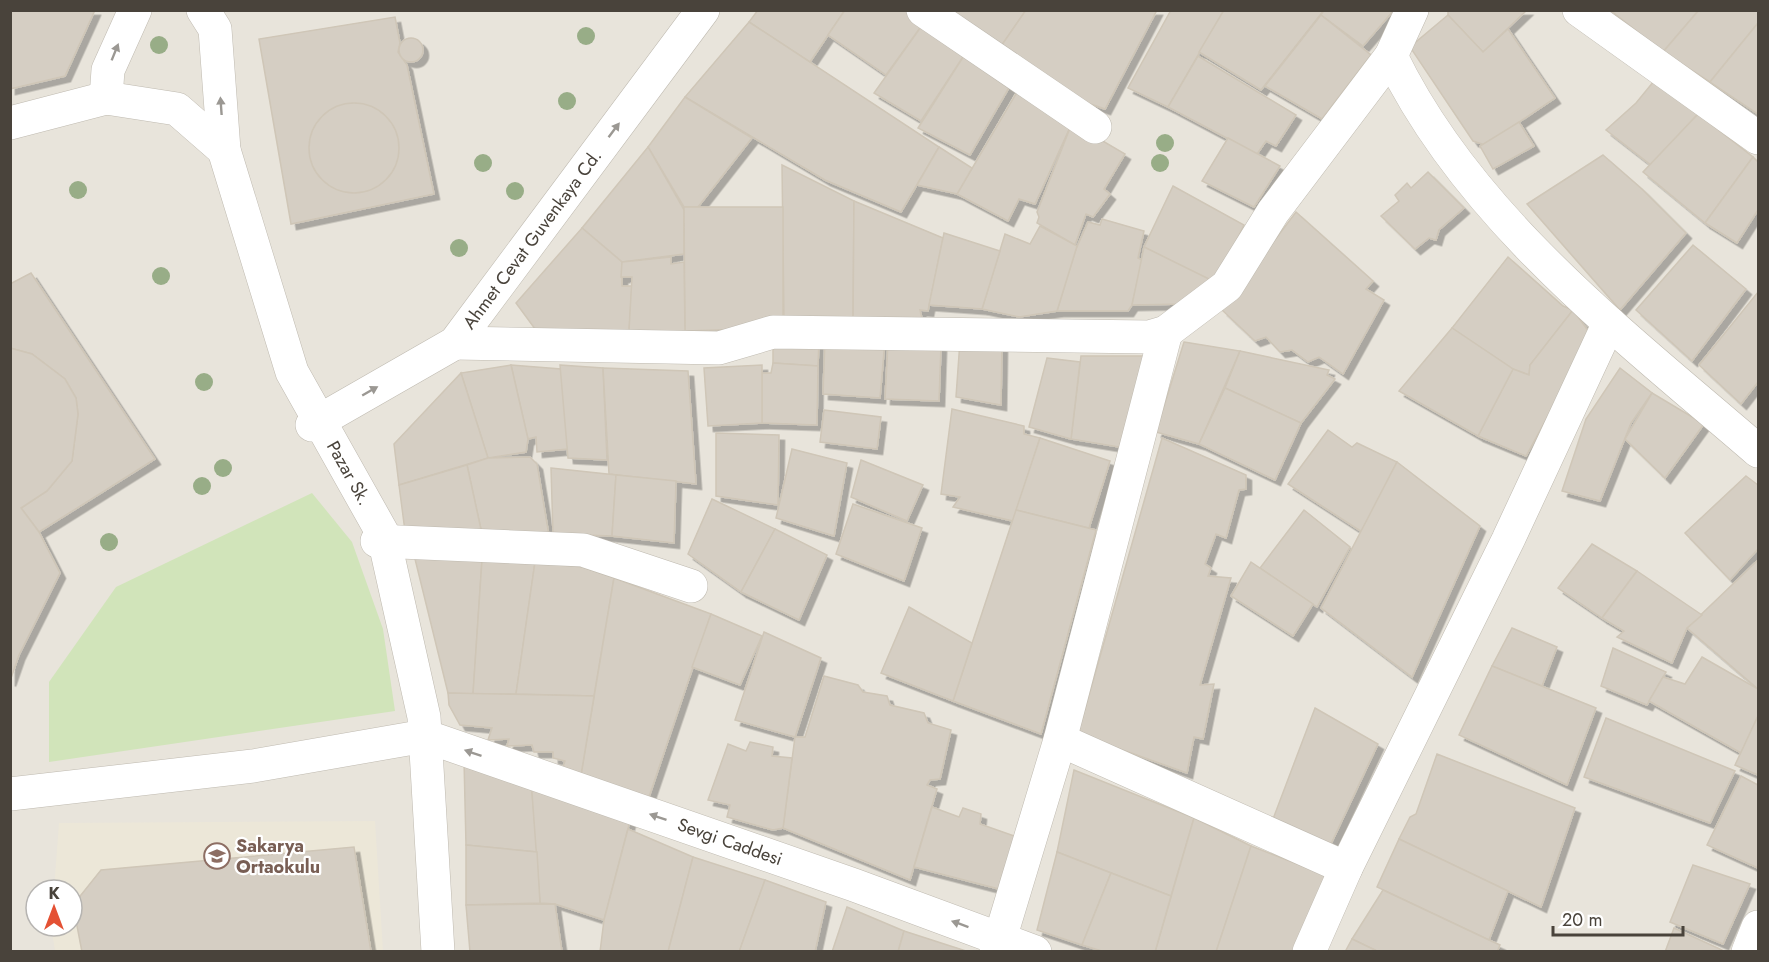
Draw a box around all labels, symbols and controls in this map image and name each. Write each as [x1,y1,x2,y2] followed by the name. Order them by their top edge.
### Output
[110,43,120,61] one-way arrow
[216,96,226,115] one-way arrow
[607,122,619,137] one-way arrow
[456,144,608,335] street label: Ahmet Cevat Guvenkaya Cd.
[362,386,379,396] one-way arrow
[320,436,377,510] street label: Pazar Sk.
[464,747,482,757] one-way arrow
[649,811,667,821] one-way arrow
[674,812,786,872] street label: Sevgi Caddesi
[236,833,320,880] place label: Sakarya Ortaokulu
[202,841,232,871] school or university icon: Sakarya Ortaokulu
[24,878,84,938] north arrow
[48,882,60,905] text: K
[1553,899,1684,937] scale bar
[1562,907,1602,933] text: 20 m
[951,918,969,928] one-way arrow

